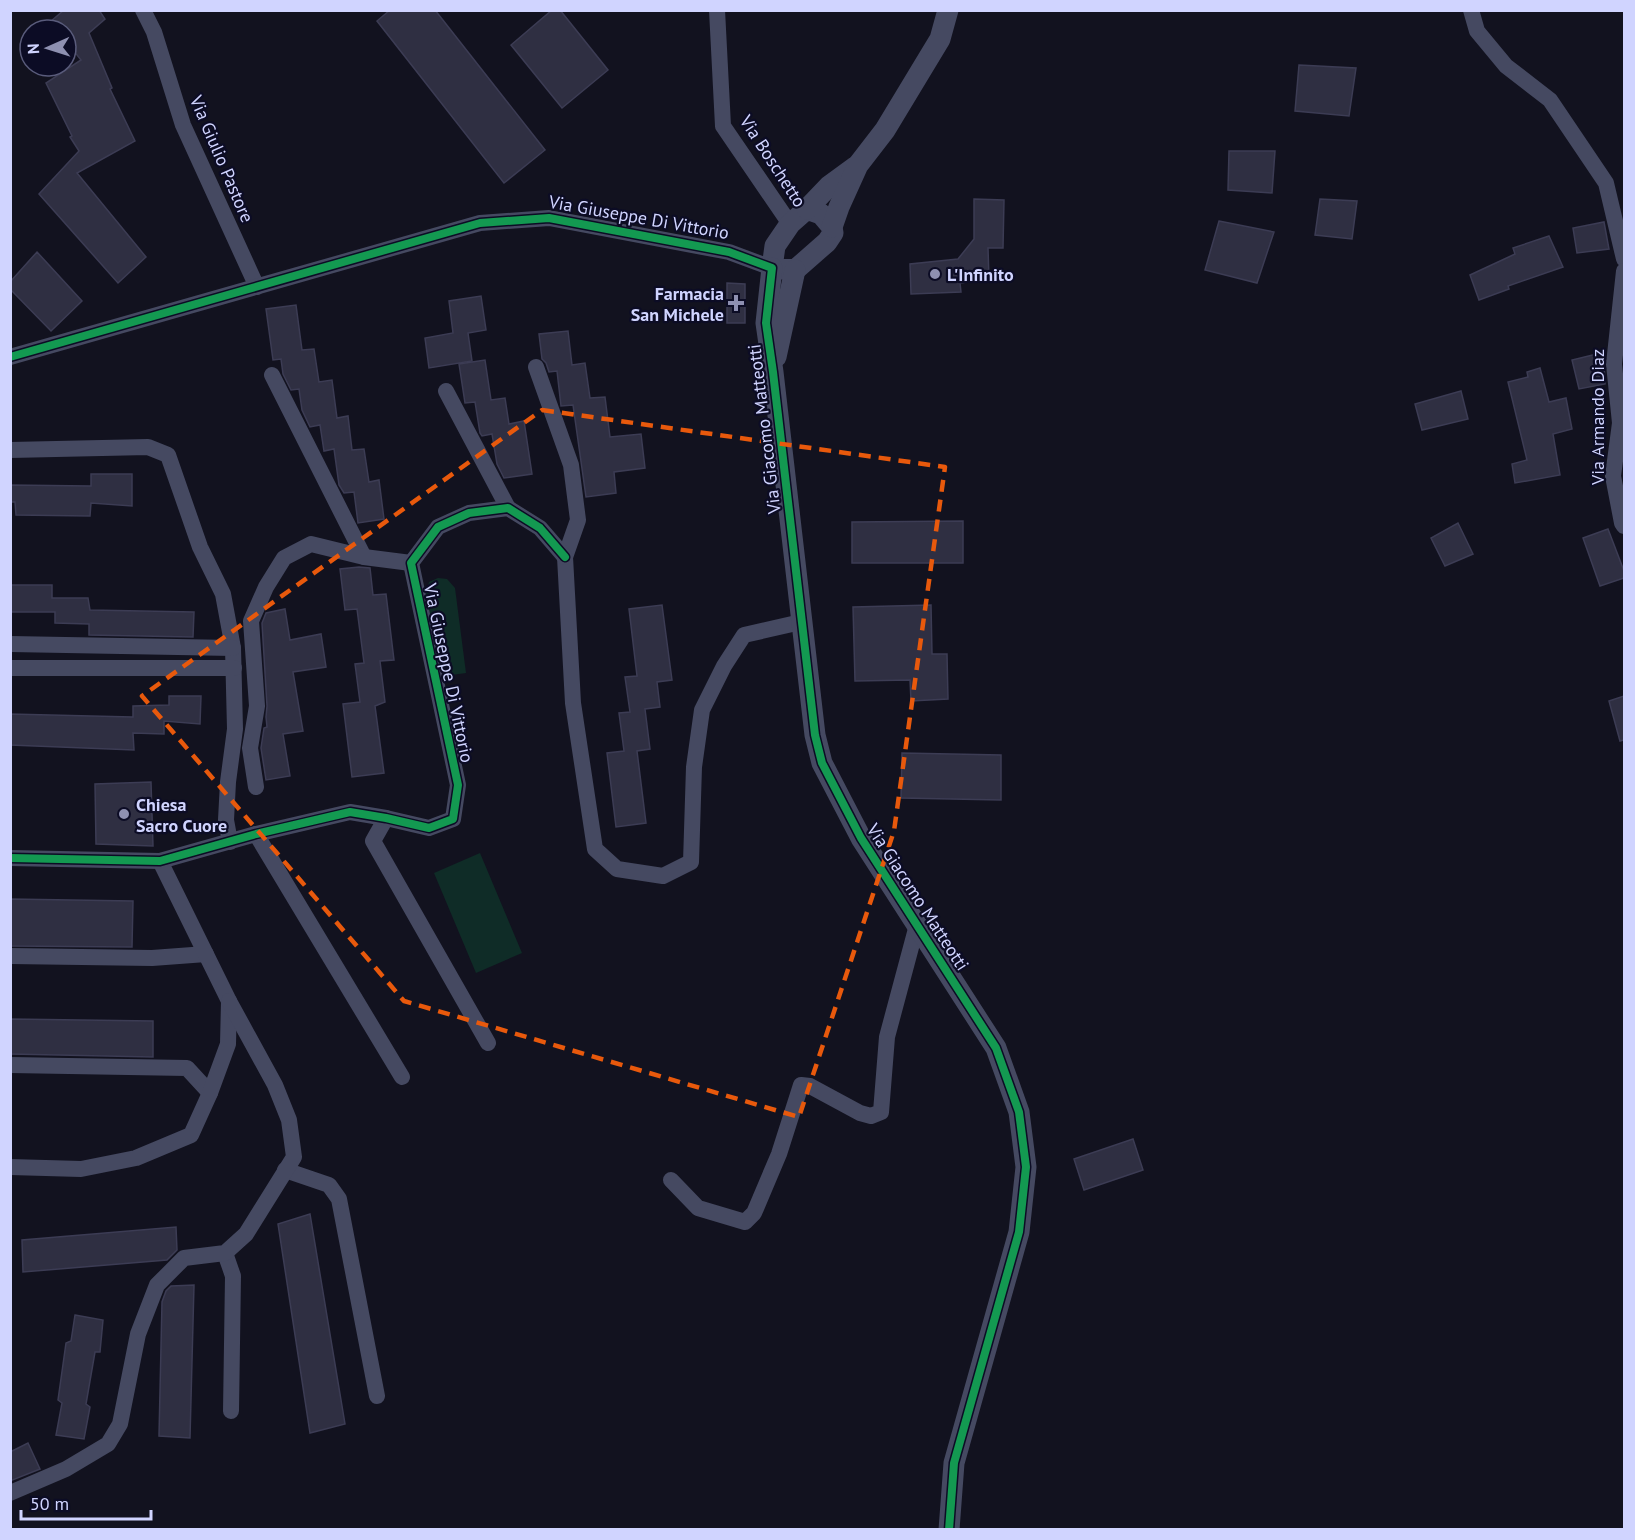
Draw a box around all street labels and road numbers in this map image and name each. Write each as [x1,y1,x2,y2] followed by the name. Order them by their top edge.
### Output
[185,91,259,226] street label: Via Giulio Pastore
[734,110,811,211] street label: Via Boschetto
[546,190,731,244] street label: Via Giuseppe Di Vittorio
[742,343,786,516] street label: Via Giacomo Matteotti
[1586,349,1609,486] street label: Via Armando Diaz
[419,580,479,765] street label: Via Giuseppe Di Vittorio
[861,818,974,975] street label: Via Giacomo Matteotti

